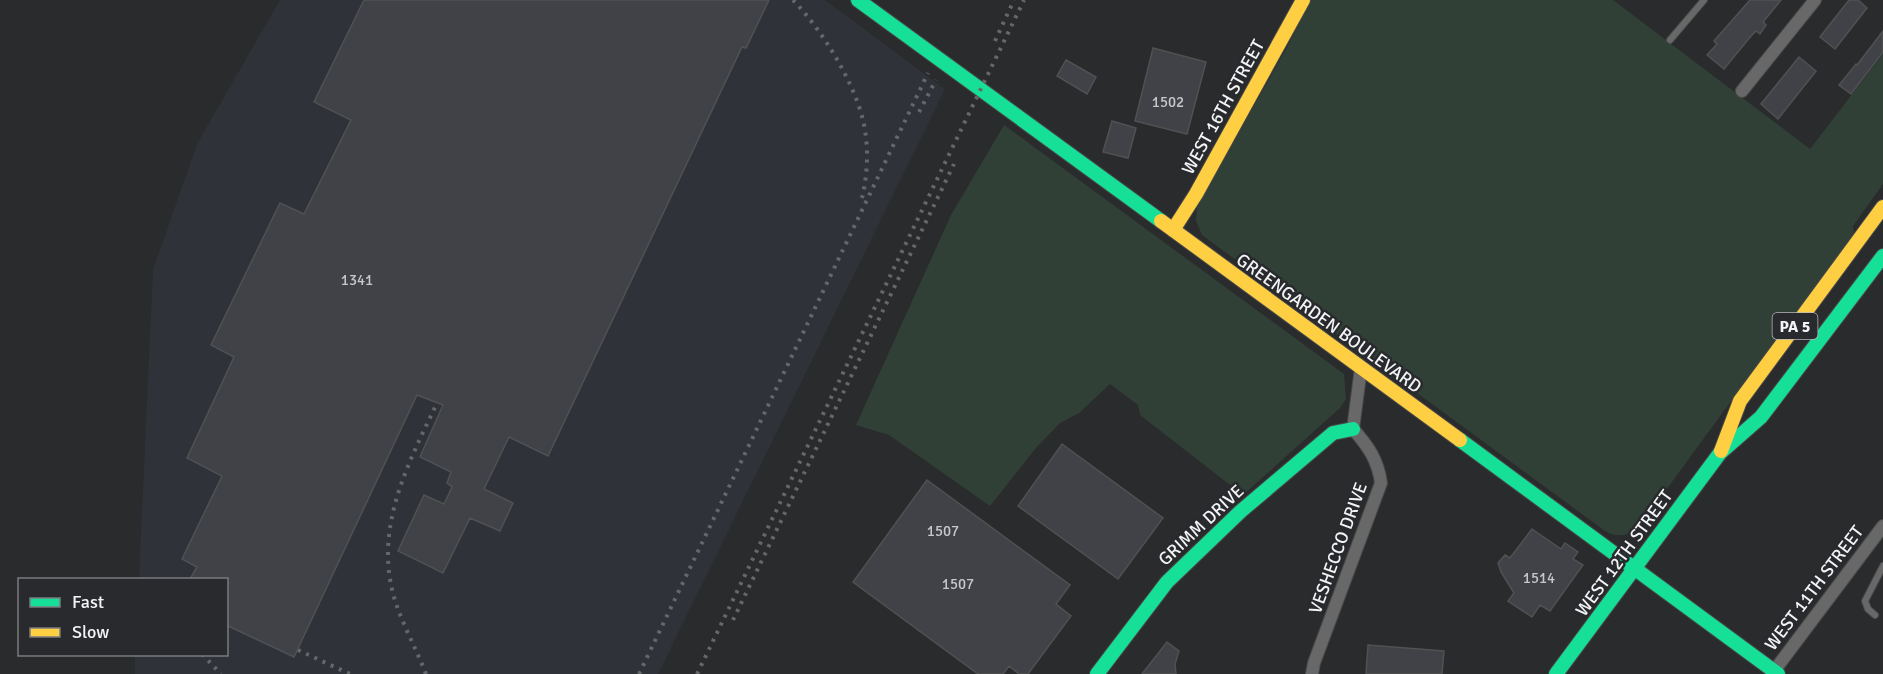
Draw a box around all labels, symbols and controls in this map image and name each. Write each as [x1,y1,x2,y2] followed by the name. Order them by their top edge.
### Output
[1177,36,1269,178] street label: WEST 16TH STREET
[1152,93,1184,111] house number: 1502
[1232,248,1426,398] street label: GREENGARDEN BOULEVARD
[341,271,373,289] house number: 1341
[1772,313,1818,339] road number: PA 5
[1304,479,1372,617] street label: VESHECCO DRIVE
[1154,480,1248,570] street label: GRIMM DRIVE
[1571,485,1677,620] street label: WEST 12TH STREET
[1760,521,1868,655] street label: WEST 11TH STREET
[927,522,959,540] house number: 1507
[1523,569,1555,587] house number: 1514
[942,575,974,593] house number: 1507
[18,578,228,656] legend
[72,591,104,613] text: Fast
[72,621,109,643] text: Slow

